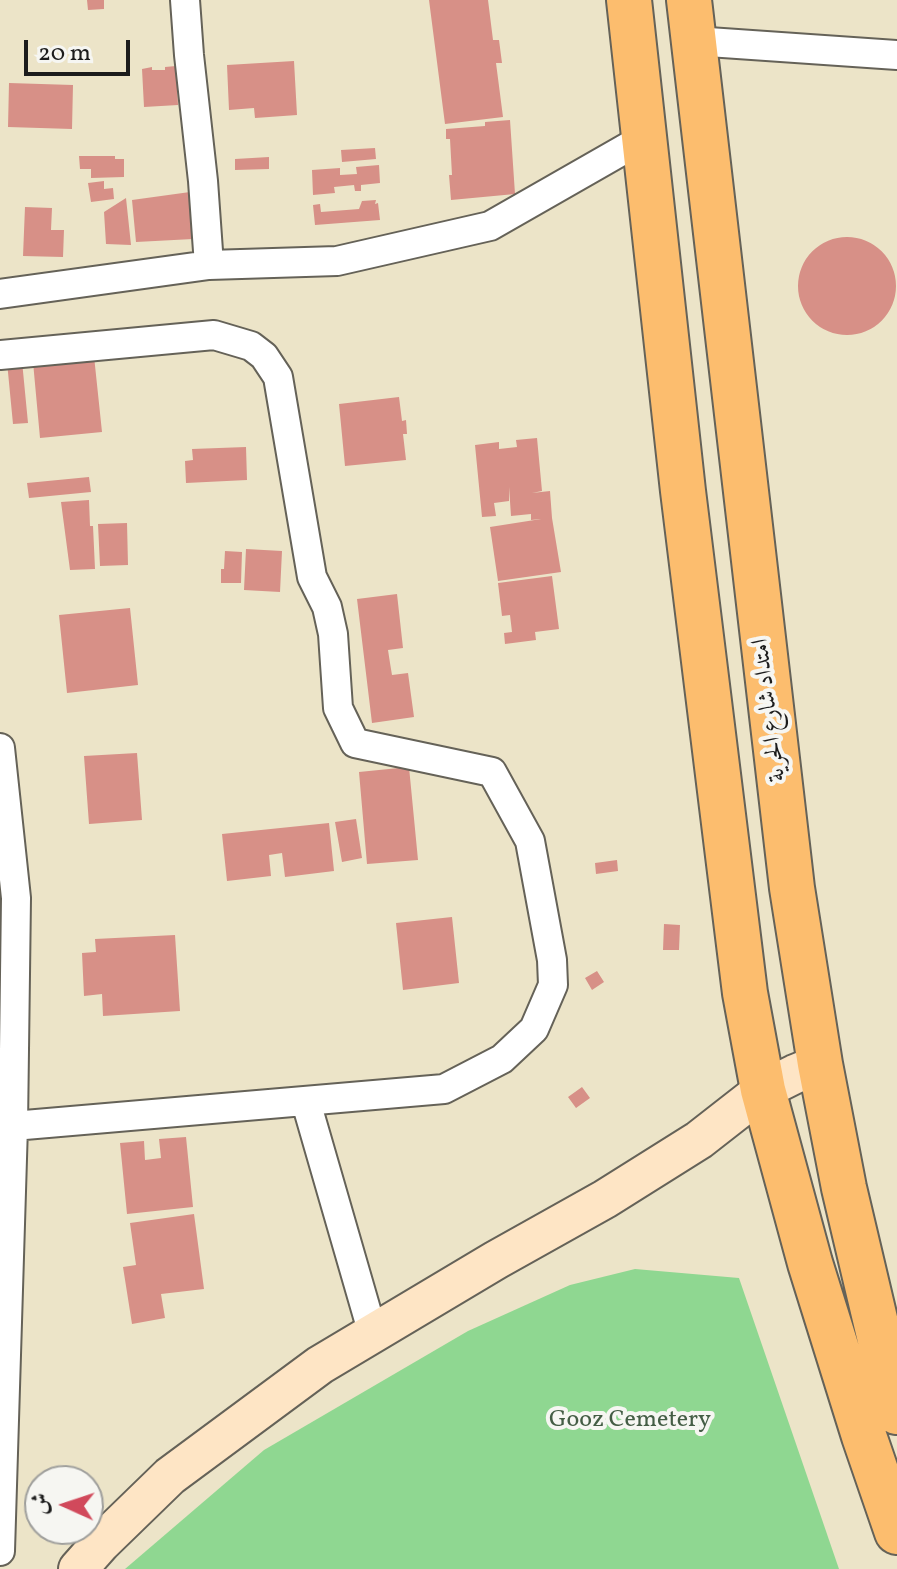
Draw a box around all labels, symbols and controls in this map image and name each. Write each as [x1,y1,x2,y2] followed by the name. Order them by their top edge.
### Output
[28,24,134,74] scale bar
[38,37,91,71] text: 20 m
[748,637,794,783] street label: امتداد شارع الحرية
[549,1408,711,1436] park label: Gooz Cemetery
[24,1465,104,1545] north arrow
[25,1492,58,1516] text: ش

